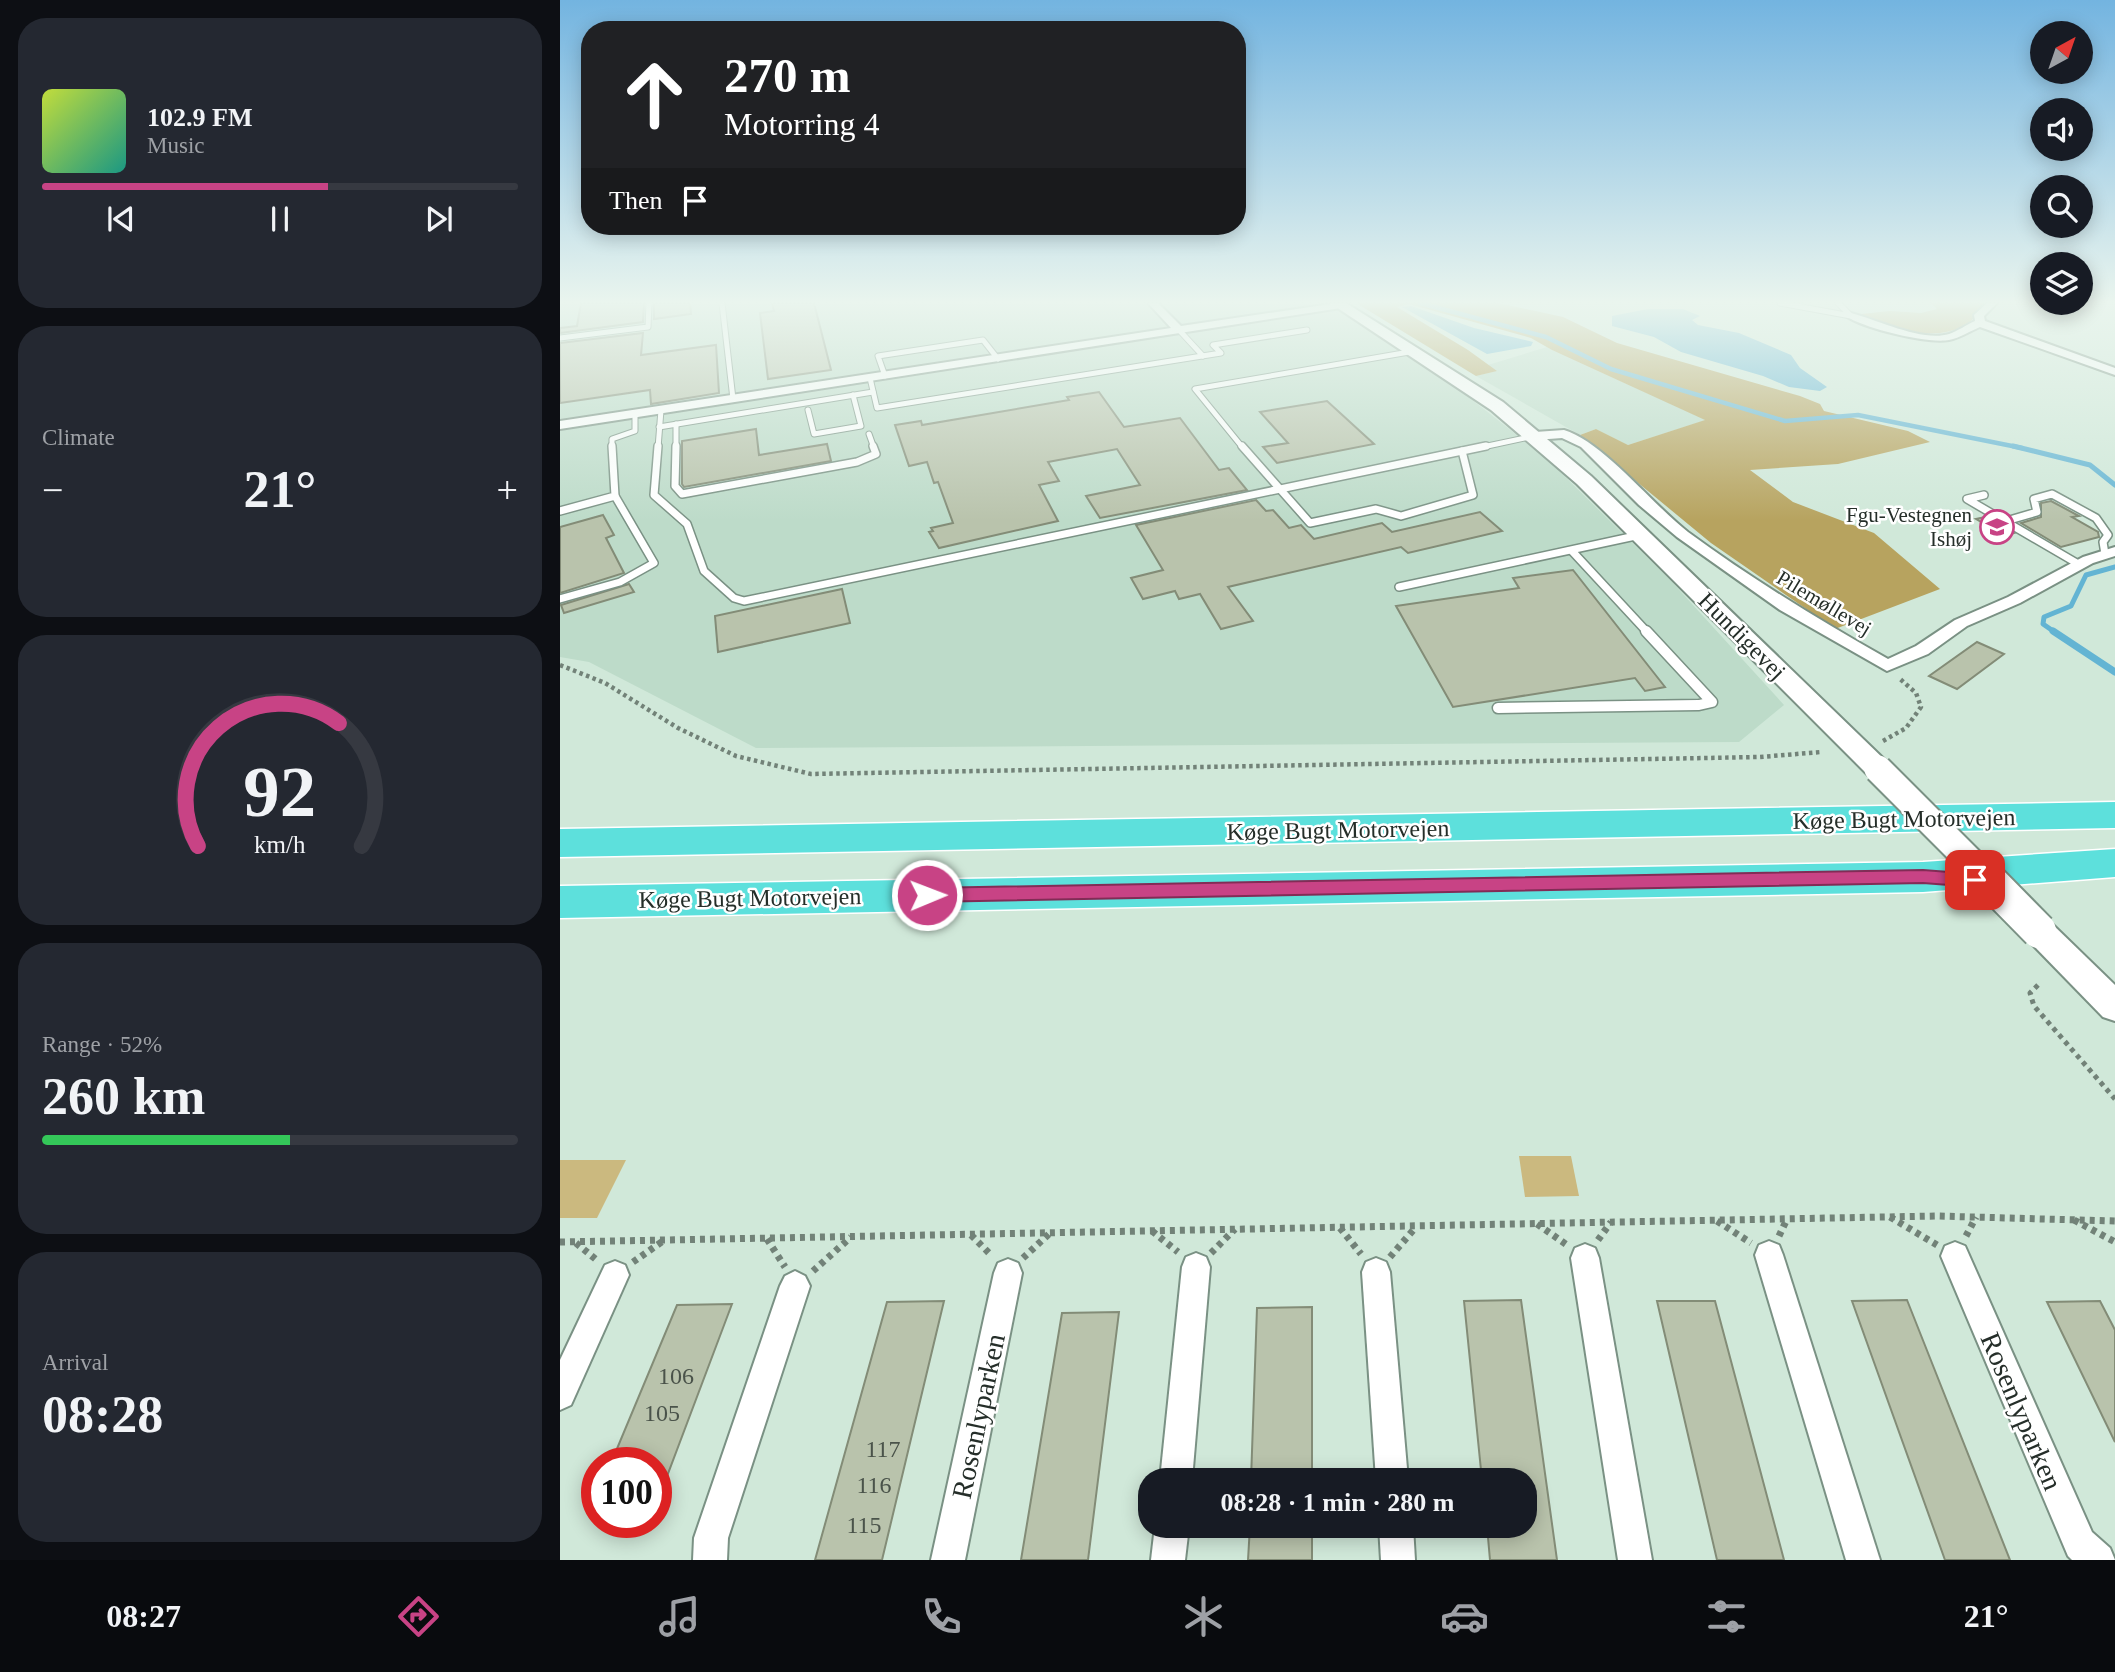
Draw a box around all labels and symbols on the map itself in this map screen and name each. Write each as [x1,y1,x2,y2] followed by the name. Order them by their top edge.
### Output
[2030,21,2093,84] north arrow
[1846,503,1972,551] place label: Fgu-Vestegnen Ishøj
[1978,508,2016,546] school or university icon: Fgu-Vestegnen Ishøj
[1772,565,1876,641] street label: Pilemøllevej
[1693,587,1791,685] street label: Hundigevej
[1792,804,2016,834] street label: Køge Bugt Motorvejen
[1226,815,1450,845] street label: Køge Bugt Motorvejen
[1945,850,2005,910] pin
[890,858,964,932] position arrow
[638,883,862,913] street label: Køge Bugt Motorvejen
[1974,1328,2069,1495] street label: Rosenlyparken
[946,1331,1011,1501] street label: Rosenlyparken
[658,1363,694,1389] house number: 106
[644,1400,680,1426] house number: 105
[865,1436,901,1462] house number: 117
[581,1447,672,1538] speed limit sign: 100
[856,1472,892,1498] house number: 116
[846,1512,882,1538] house number: 115

